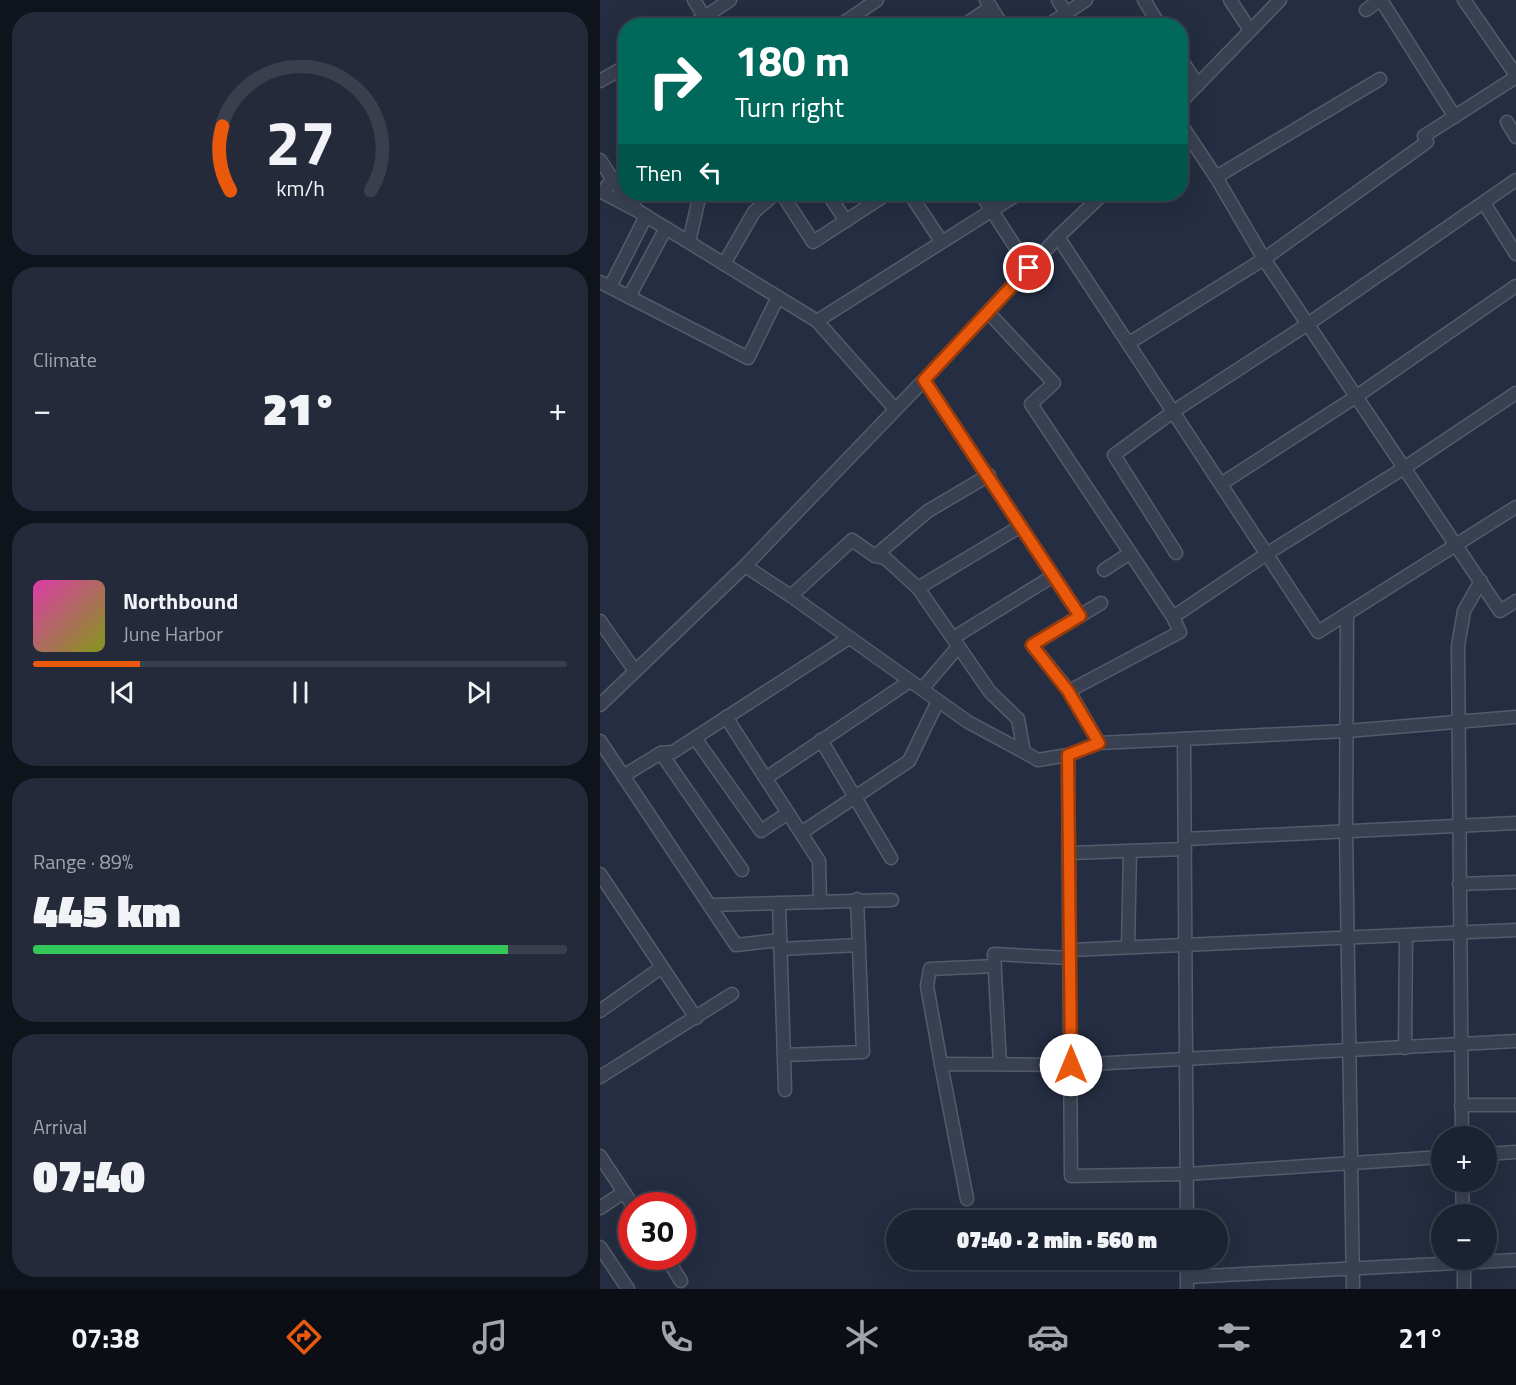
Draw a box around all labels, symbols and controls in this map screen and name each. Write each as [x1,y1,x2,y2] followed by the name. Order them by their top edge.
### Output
[735,28,850,92] text: 180 m
[636,42,714,120] icon: right
[735,86,844,127] text: Turn right
[265,94,335,189] text: 27
[636,156,682,190] text: Then
[694,156,727,189] icon: left
[276,172,324,204] text: km/h
[1003,242,1054,293] pin
[1012,251,1045,284] icon: arrive
[33,344,97,375] text: Climate
[263,374,337,442] text: 21°
[33,384,51,434] text: −
[549,384,567,434] text: +
[123,584,238,618] text: Northbound
[123,618,223,649] text: June Harbor
[106,676,139,709] icon: previous
[284,676,317,709] icon: pause
[462,676,495,709] icon: next
[33,846,133,877] text: Range · 89%
[33,876,181,944] text: 445 km
[1039,1033,1103,1097] position arrow
[33,1111,87,1142] text: Arrival
[1431,1126,1497,1270] map controls
[1431,1126,1497,1192] button: +
[33,1141,145,1209] text: 07:40
[618,1192,696,1270] speed limit sign: 30
[1431,1204,1497,1270] button: −
[957,1223,1157,1257] text: 07:40 · 2 min · 560 m
[283,1316,325,1358] icon: directions
[469,1316,511,1358] icon: music
[655,1316,697,1358] icon: phone
[841,1316,883,1358] icon: climate
[1027,1316,1069,1358] icon: car
[1213,1316,1255,1358] icon: filters
[72,1317,139,1358] text: 07:38
[1399,1317,1444,1358] text: 21°

